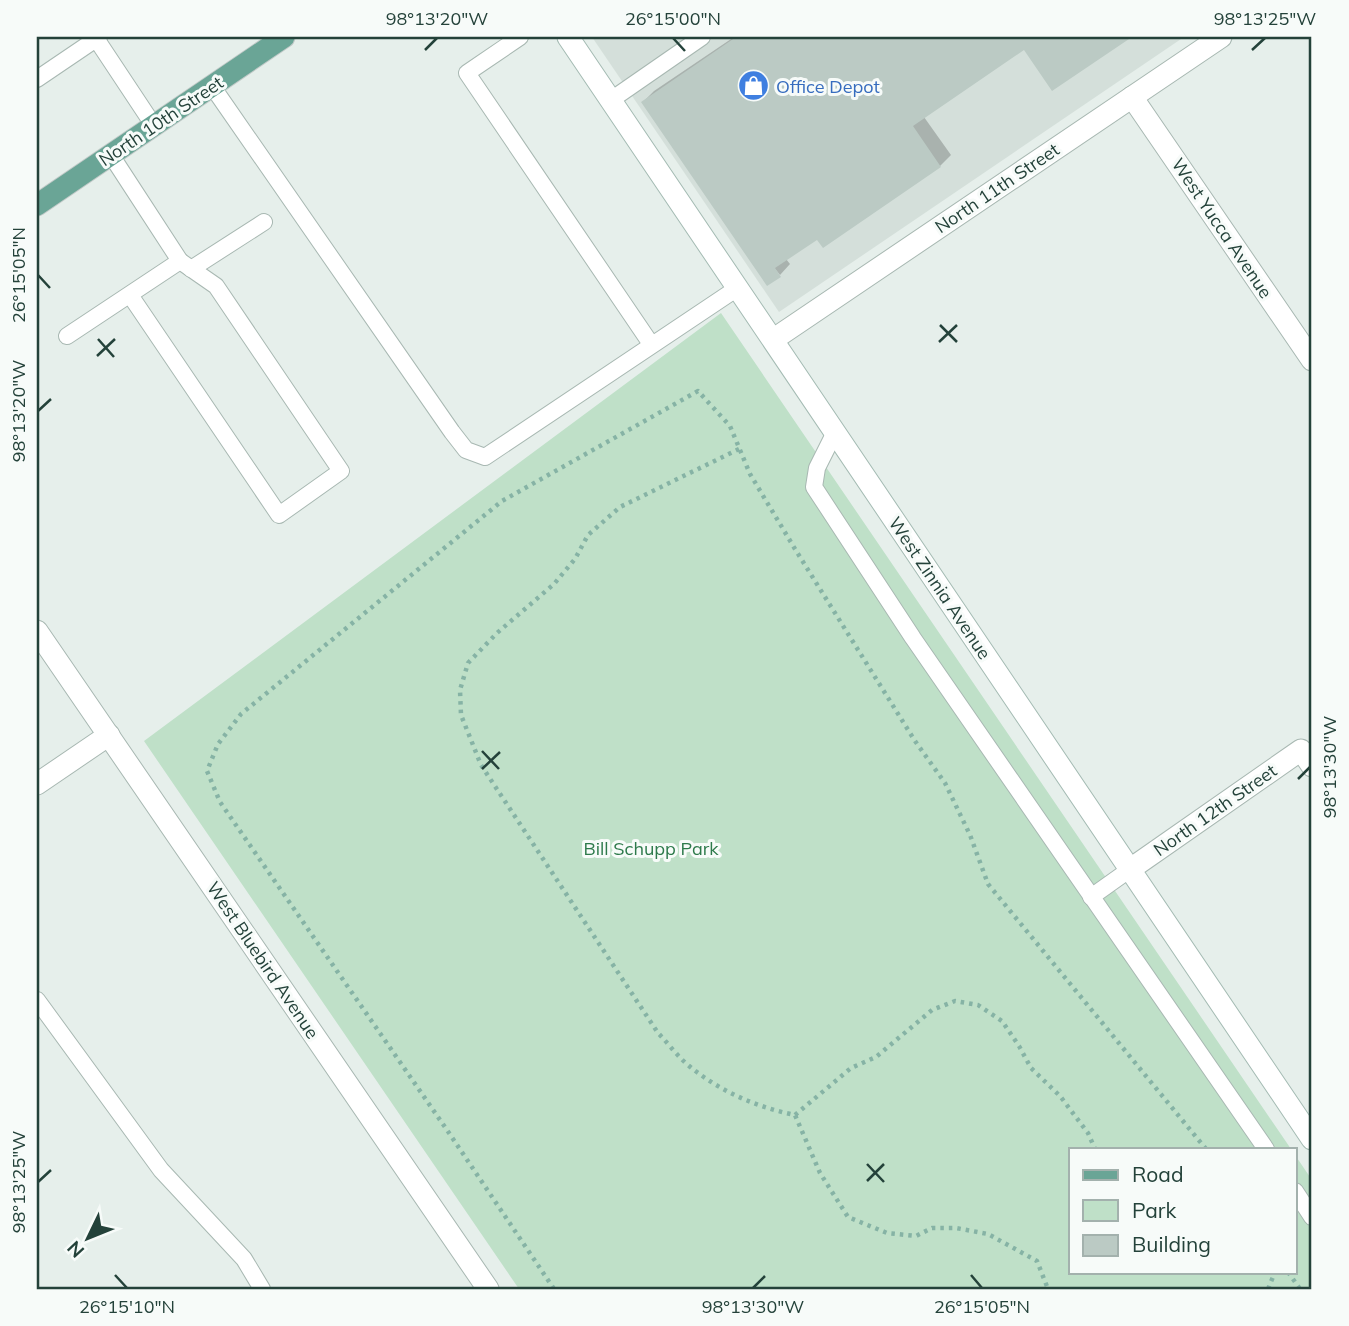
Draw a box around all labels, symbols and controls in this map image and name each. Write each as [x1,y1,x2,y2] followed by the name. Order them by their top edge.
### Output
[386,7,488,30] text: 98°13'20"W
[625,7,721,30] text: 26°15'00"N
[1214,7,1316,30] text: 98°13'25"W
[736,69,770,103] shop icon: Office Depot
[94,71,228,171] street label: North 10th Street
[776,75,880,98] place label: Office Depot
[930,138,1064,238] street label: North 11th Street
[1167,153,1277,303] street label: West Yucca Avenue
[7,227,30,323] text: 26°15'05"N
[7,360,30,462] text: 98°13'20"W
[884,512,996,664] street label: West Zinnia Avenue
[1318,716,1341,818] text: 98°13'30"W
[1149,759,1281,861] street label: North 12th Street
[583,837,719,860] park label: Bill Schupp Park
[202,877,324,1043] street label: West Bluebird Avenue
[7,1131,30,1233] text: 98°13'25"W
[1069,1148,1296,1274] legend
[1132,1161,1183,1187] text: Road
[1132,1197,1176,1223] text: Park
[52,1204,122,1274] north arrow
[1132,1231,1211,1257] text: Building
[62,1236,89,1263] text: N
[79,1295,175,1318] text: 26°15'10"N
[702,1295,804,1318] text: 98°13'30"W
[934,1295,1030,1318] text: 26°15'05"N

